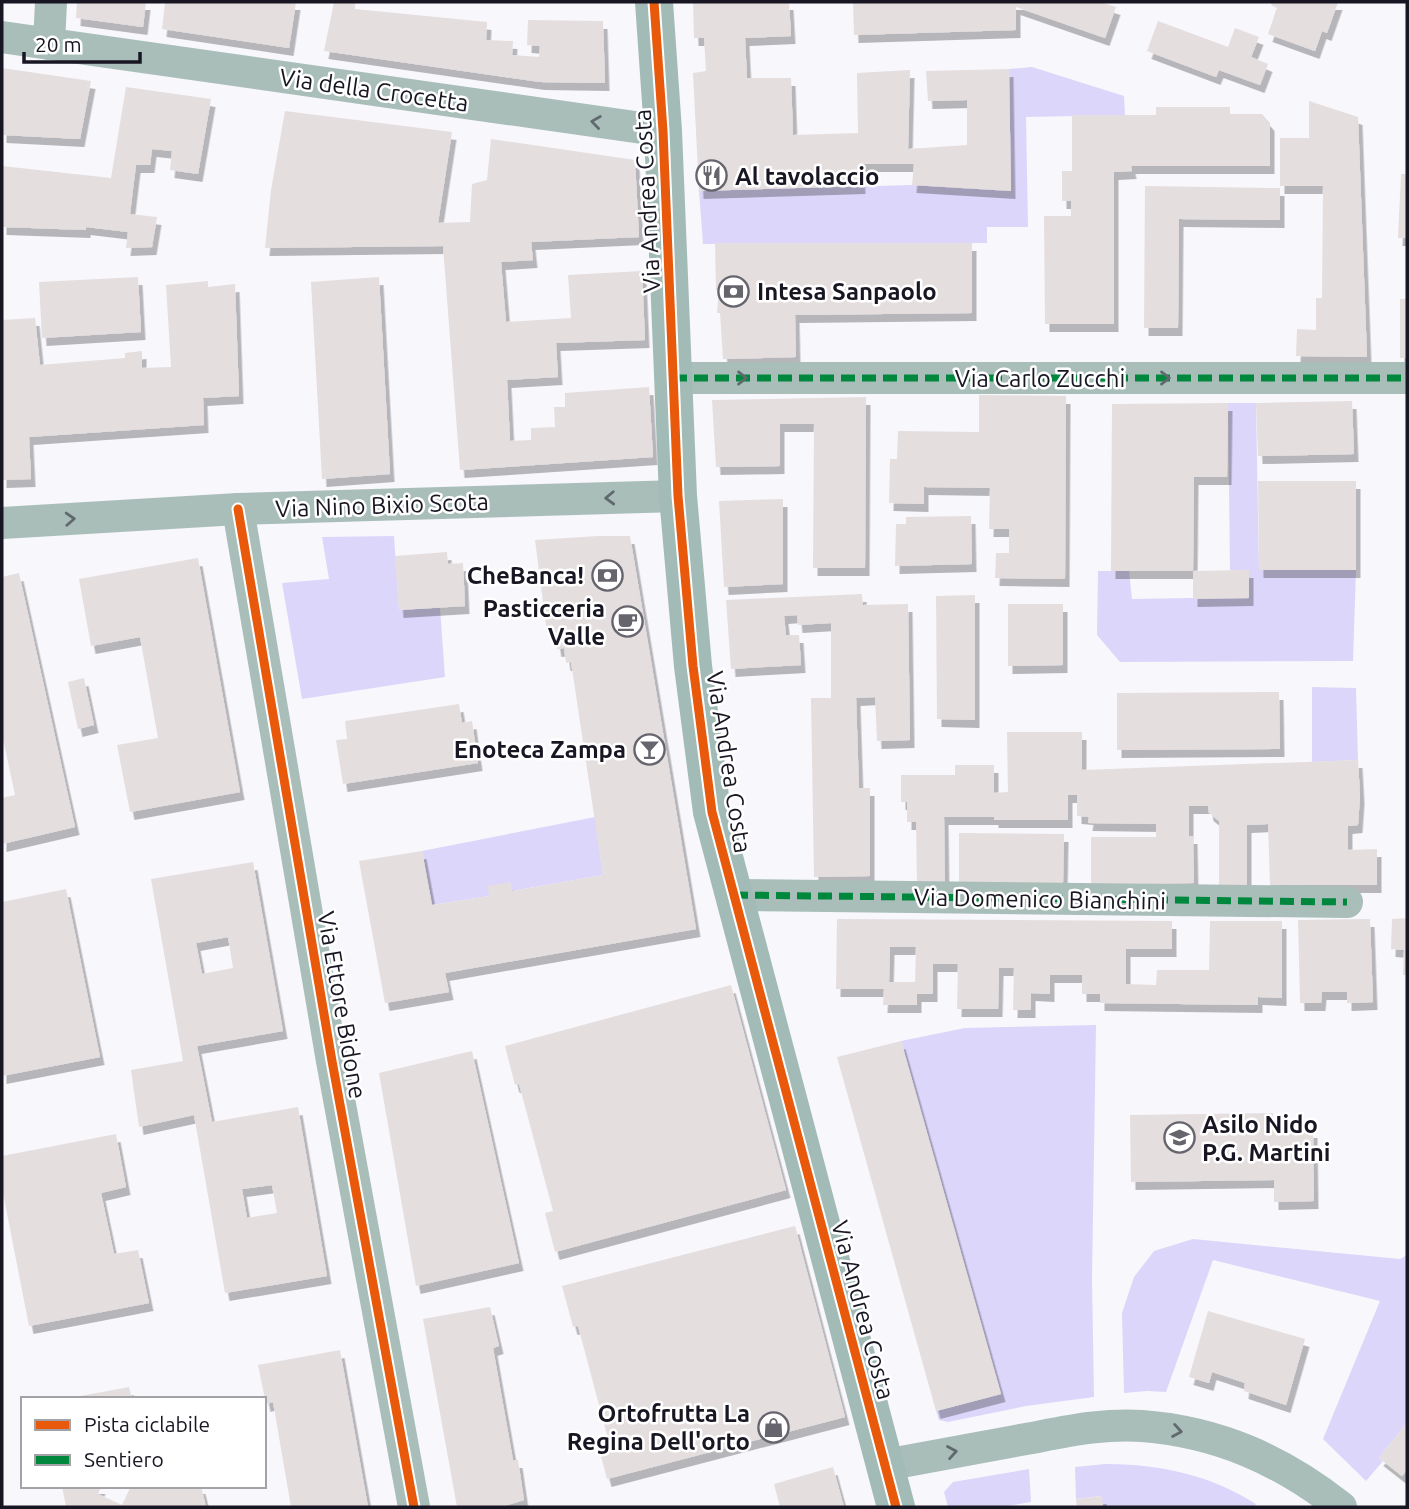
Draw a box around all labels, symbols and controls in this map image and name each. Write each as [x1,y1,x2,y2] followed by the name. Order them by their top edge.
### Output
[24,21,140,65] scale bar
[35,32,82,56] text: 20 m
[278,63,470,117] street label: Via della Crocetta
[629,108,665,294] street label: Via Andrea Costa
[590,114,602,129] one-way arrow
[695,159,729,193] restaurant icon: Al tavolaccio
[735,163,879,190] place label: Al tavolaccio
[717,274,751,308] bank icon: Intesa Sanpaolo
[757,278,937,305] place label: Intesa Sanpaolo
[955,365,1125,392] street label: Via Carlo Zucchi
[737,370,747,386] one-way arrow
[1160,370,1171,386] one-way arrow
[275,488,489,522] street label: Via Nino Bixio Scota
[604,490,614,506] one-way arrow
[65,512,76,527] one-way arrow
[590,558,624,592] bank icon: CheBanca!
[467,562,584,589] place label: CheBanca!
[483,595,605,650] place label: Pasticceria Valle
[611,605,645,639] cafe icon: Pasticceria Valle
[701,669,757,855] street label: Via Andrea Costa
[632,732,666,766] bar icon: Enoteca Zampa
[454,736,626,763] place label: Enoteca Zampa
[914,883,1166,915] street label: Via Domenico Bianchini
[312,909,372,1101] street label: Via Ettore Bidone
[1202,1111,1331,1166] place label: Asilo Nido P.G. Martini
[1162,1121,1196,1155] school or university icon: Asilo Nido P.G. Martini
[826,1218,900,1402] street label: Via Andrea Costa
[21,1397,266,1488] legend
[567,1400,750,1455] place label: Ortofrutta La Regina Dell'orto
[756,1410,790,1444] shop icon: Ortofrutta La Regina Dell'orto
[84,1412,210,1436] text: Pista ciclabile
[1171,1423,1183,1438] one-way arrow
[946,1446,958,1461] one-way arrow
[84,1447,164,1471] text: Sentiero

